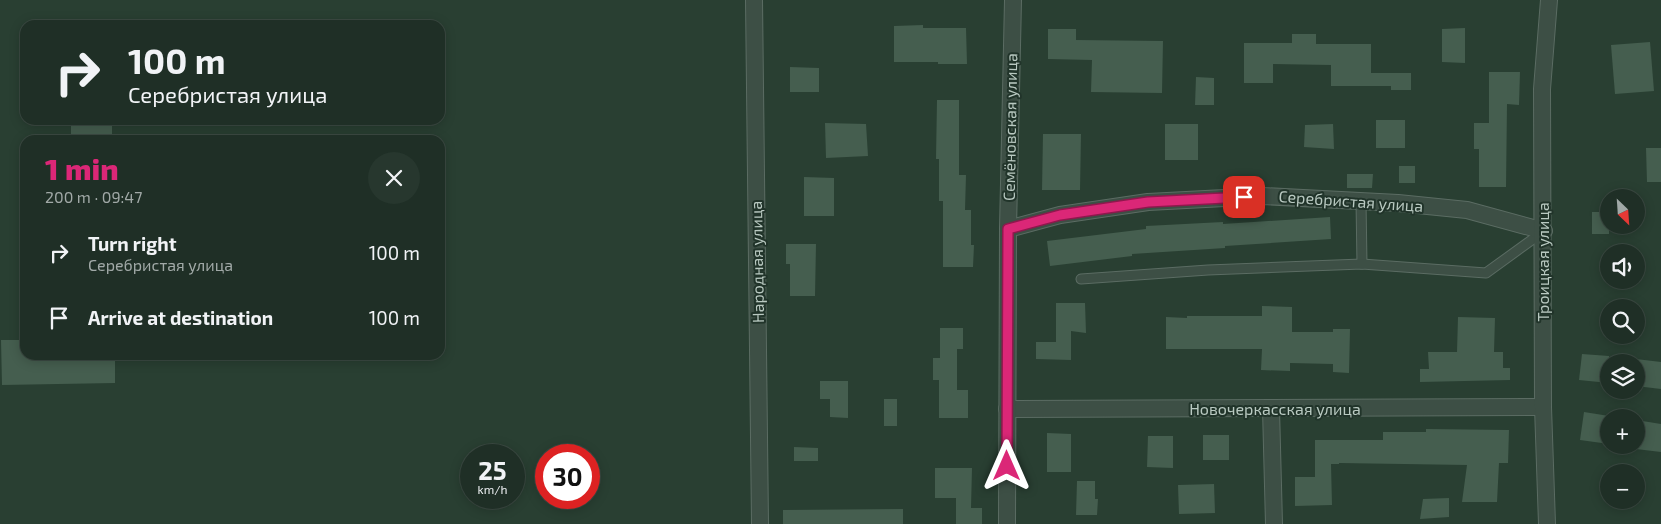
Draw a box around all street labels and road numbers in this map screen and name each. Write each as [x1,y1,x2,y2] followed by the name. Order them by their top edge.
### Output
[999,53,1021,201] street label: Семёновская улица
[1278,186,1424,216] street label: Серебристая улица
[746,201,768,323] street label: Народная улица
[1533,202,1553,322] street label: Троицкая улица
[1189,399,1361,419] street label: Новочеркасская улица

